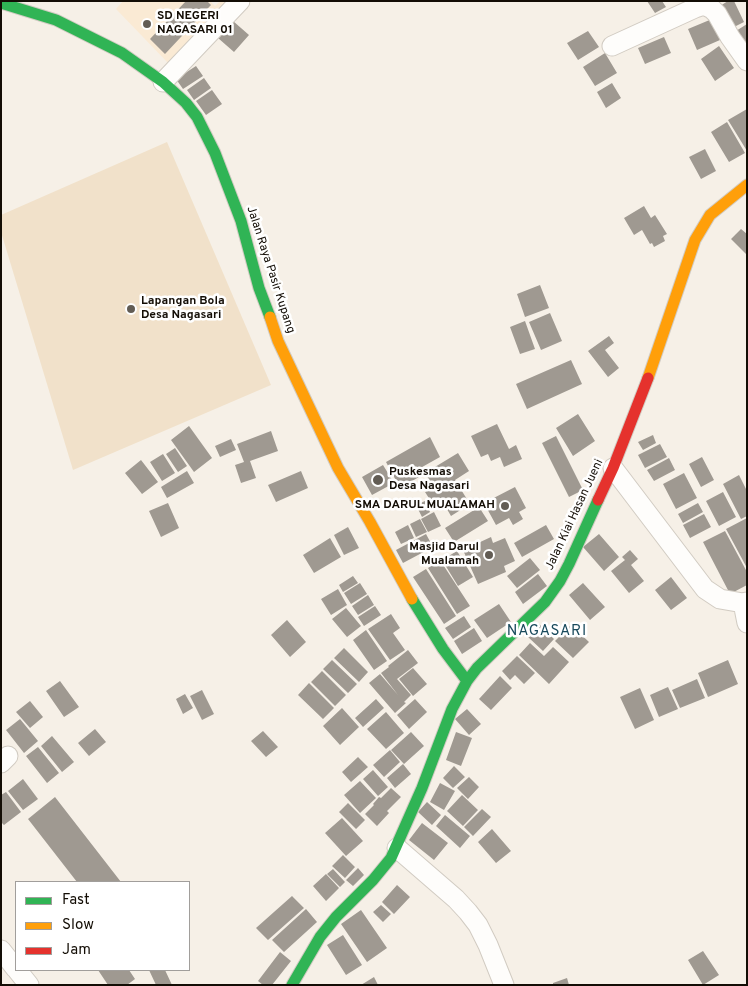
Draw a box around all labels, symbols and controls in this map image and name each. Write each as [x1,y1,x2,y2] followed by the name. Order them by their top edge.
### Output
[157,10,233,38] place label: SD NEGERI NAGASARI 01
[141,18,153,30] marker: SD NEGERI NAGASARI 01
[243,205,297,335] street label: Jalan Raya Pasir Kupang
[141,295,225,323] place label: Lapangan Bola Desa Nagasari
[125,303,137,315] marker: Lapangan Bola Desa Nagasari
[543,457,607,573] street label: Jalan Kiai Hasan Jueni
[389,466,469,494] place label: Puskesmas Desa Nagasari
[371,473,385,487] marker: Puskesmas Desa Nagasari
[355,499,495,513] place label: SMA DARUL MUALAMAH
[499,500,511,512] marker: SMA DARUL MUALAMAH
[409,541,479,569] place label: Masjid Darul Mualamah
[483,549,495,561] marker: Masjid Darul Mualamah
[506,623,588,641] district label: NAGASARI
[15,881,190,971] legend
[62,891,90,910] text: Fast
[62,916,94,935] text: Slow
[62,941,91,960] text: Jam

